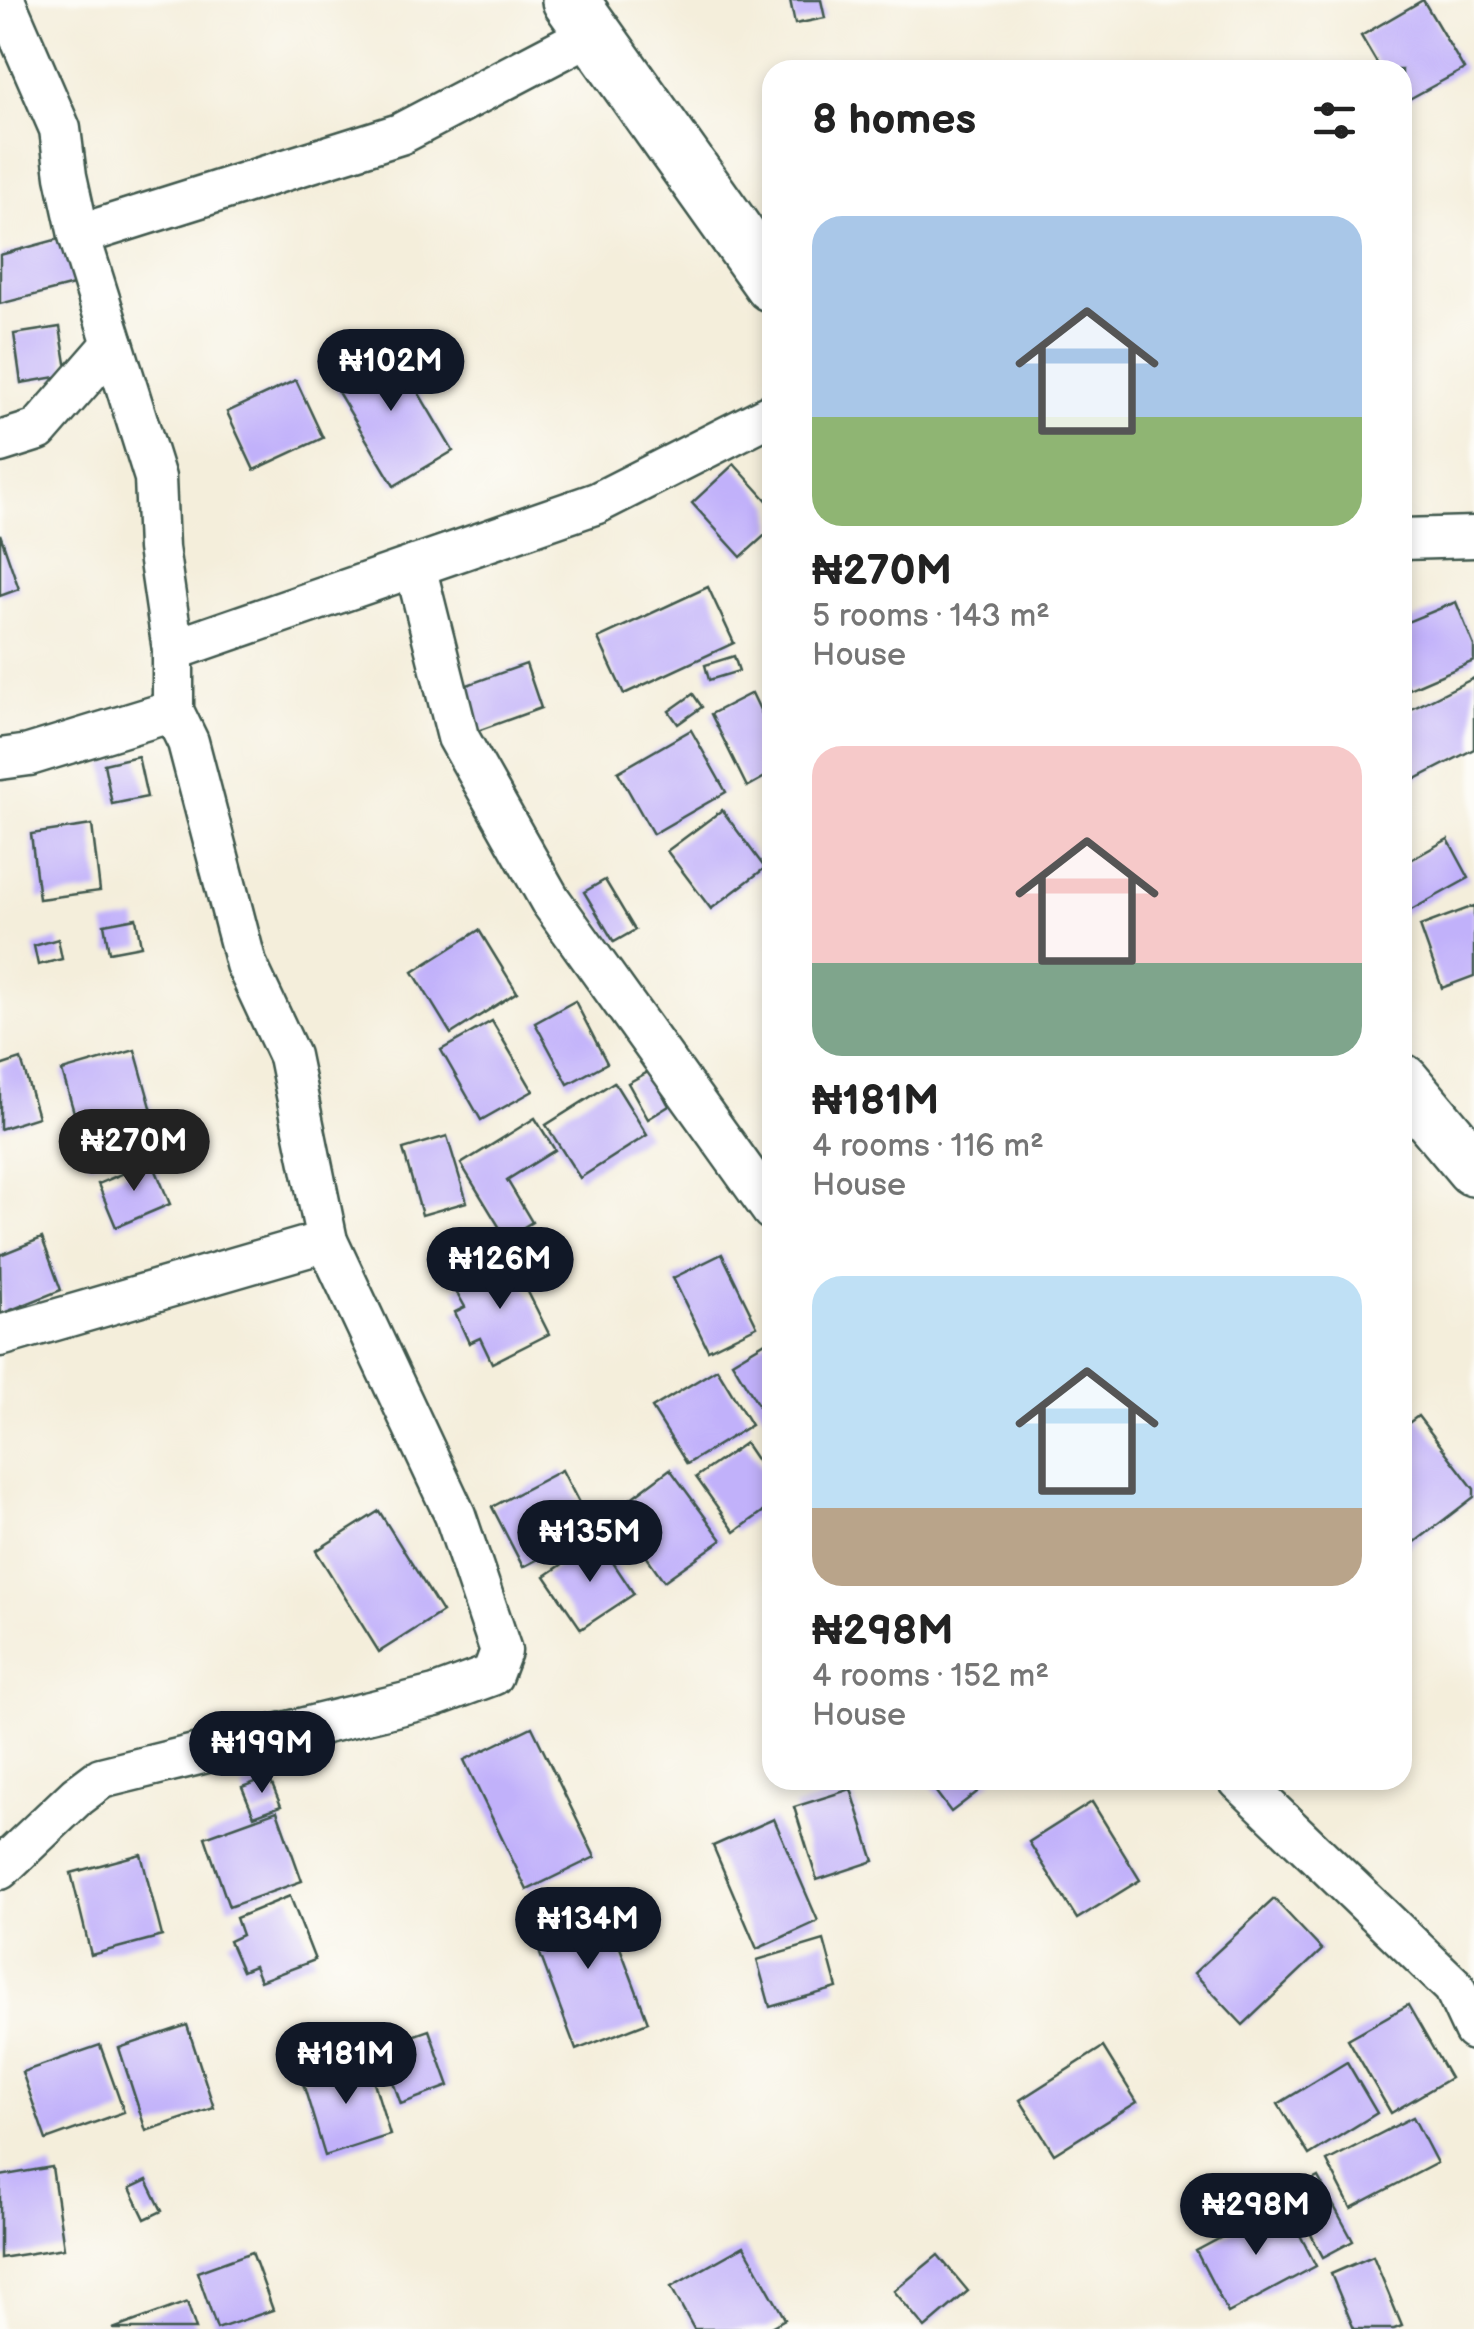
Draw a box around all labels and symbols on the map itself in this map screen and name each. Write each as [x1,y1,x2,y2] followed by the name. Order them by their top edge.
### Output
[321,329,461,414] pin: ₦102M
[64,1109,204,1194] pin: ₦270M
[430,1227,570,1312] pin: ₦126M
[520,1500,660,1585] pin: ₦135M
[192,1711,332,1796] pin: ₦199M
[518,1887,658,1972] pin: ₦134M
[276,2022,416,2107] pin: ₦181M
[1186,2173,1326,2258] pin: ₦298M

